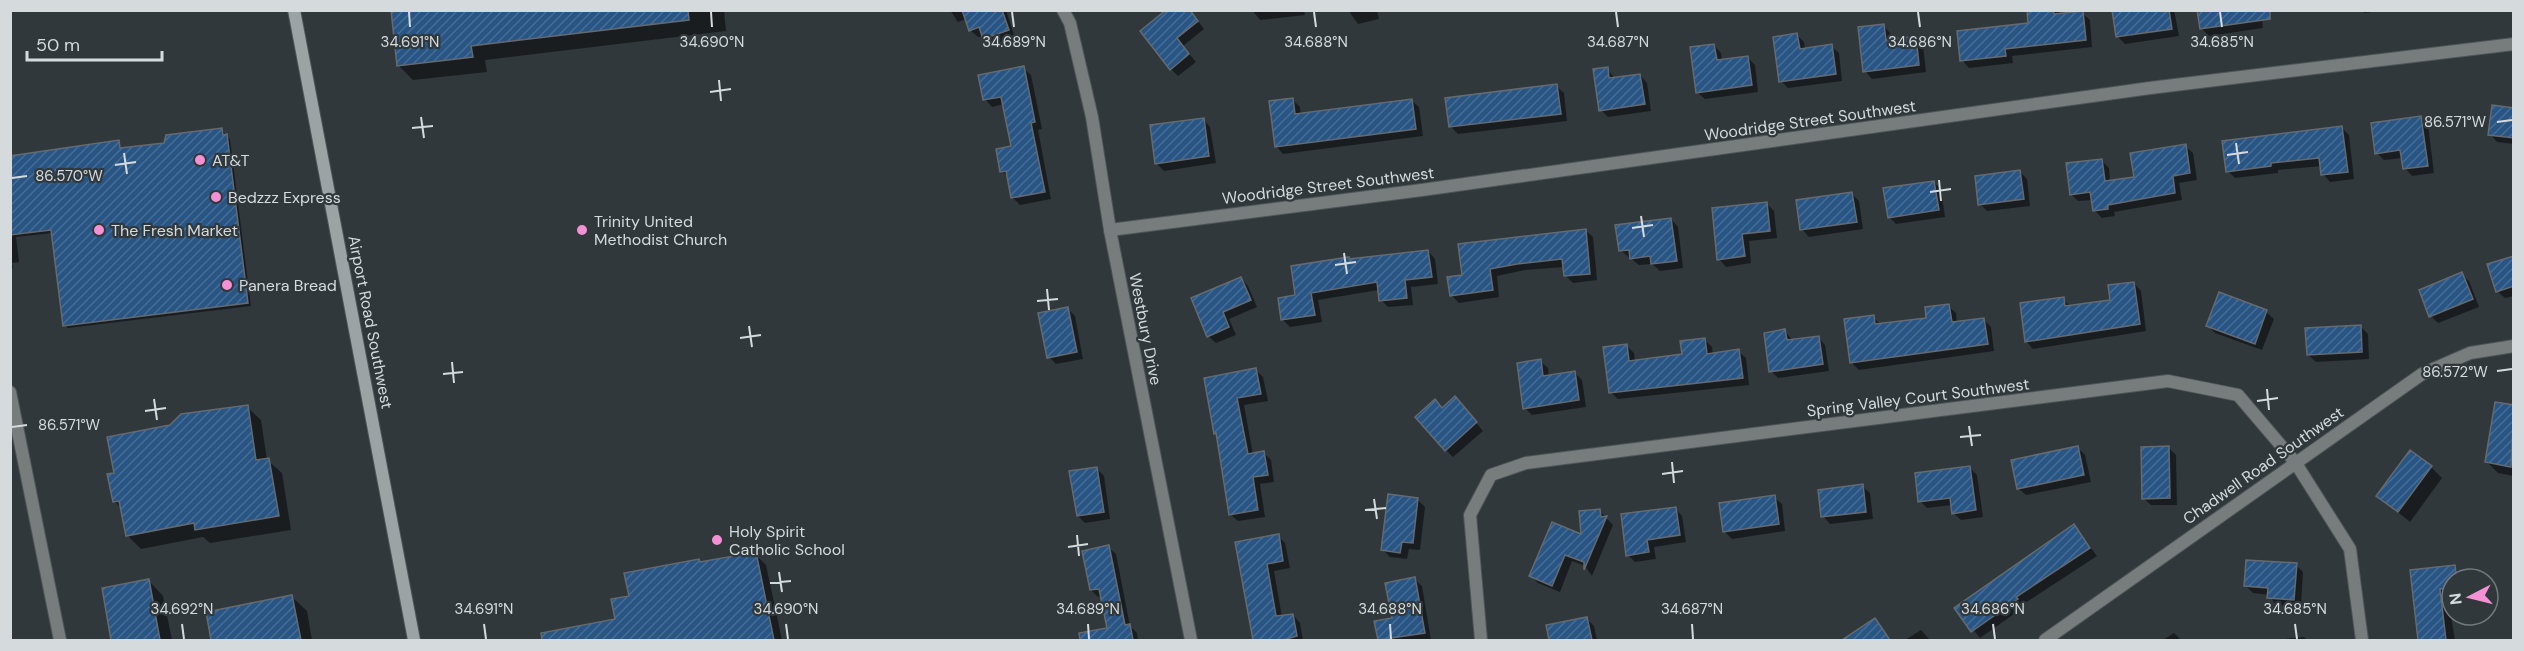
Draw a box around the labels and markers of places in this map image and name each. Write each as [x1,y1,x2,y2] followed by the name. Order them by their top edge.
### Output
[212,150,250,171] place label: AT&T
[193,153,207,167] marker: AT&T
[228,187,341,208] place label: Bedzzz Express
[209,190,223,204] marker: Bedzzz Express
[594,211,727,250] place label: Trinity United Methodist Church
[111,220,238,241] place label: The Fresh Market
[92,223,106,237] marker: The Fresh Market
[575,223,589,237] marker: Trinity United Methodist Church
[239,275,337,296] place label: Panera Bread
[220,278,234,292] marker: Panera Bread
[729,521,845,560] place label: Holy Spirit Catholic School
[710,533,724,547] marker: Holy Spirit Catholic School

